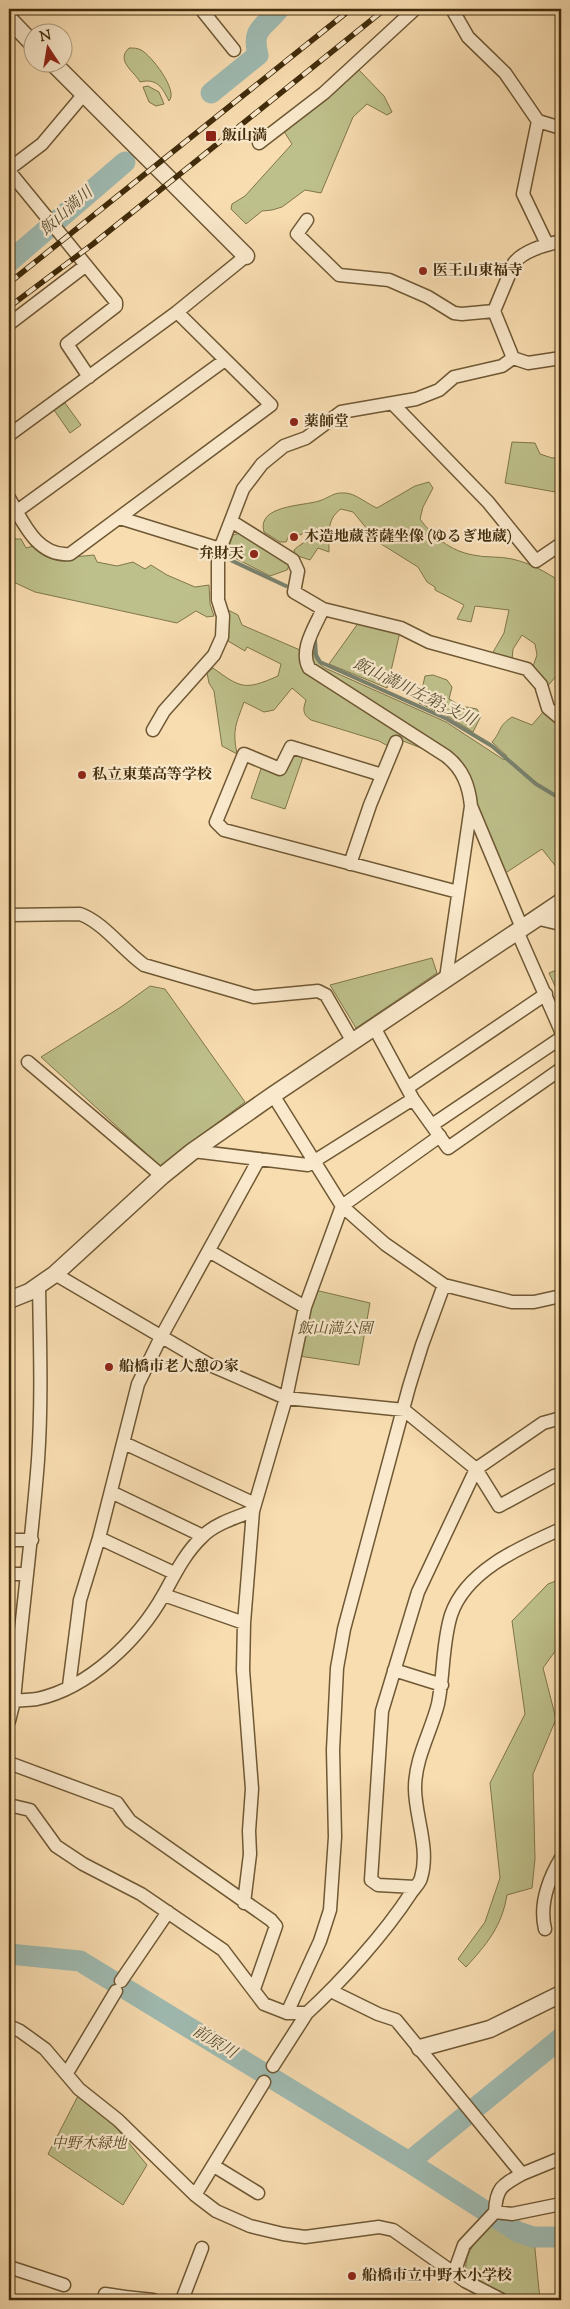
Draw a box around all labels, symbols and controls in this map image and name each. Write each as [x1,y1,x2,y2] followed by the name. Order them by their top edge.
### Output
[22,22,72,72] north arrow
[38,26,53,48] text: N
[222,126,267,147] place label: 飯山満
[204,129,218,143] marker: 飯山満
[35,181,100,242] water label: 飯山満川
[433,261,523,282] place label: 医王山東福寺
[417,265,429,277] marker: 医王山東福寺
[304,412,349,433] place label: 薬師堂
[288,416,300,428] marker: 薬師堂
[304,527,512,548] place label: 木造地蔵菩薩坐像 (ゆるぎ地蔵)
[288,531,300,543] marker: 木造地蔵菩薩坐像 (ゆるぎ地蔵)
[199,544,244,565] place label: 弁財天
[248,548,260,560] marker: 弁財天
[349,653,481,734] water label: 飯山満川左第3支川
[92,765,212,786] place label: 私立東葉高等学校
[76,769,88,781] marker: 私立東葉高等学校
[297,1319,375,1340] park label: 飯山満公園
[119,1357,239,1378] place label: 船橋市老人憩の家
[103,1361,115,1373] marker: 船橋市老人憩の家
[187,2021,242,2066] water label: 前原川
[51,2134,128,2155] park label: 中野木緑地
[362,2266,512,2287] place label: 船橋市立中野木小学校
[346,2270,358,2282] marker: 船橋市立中野木小学校

